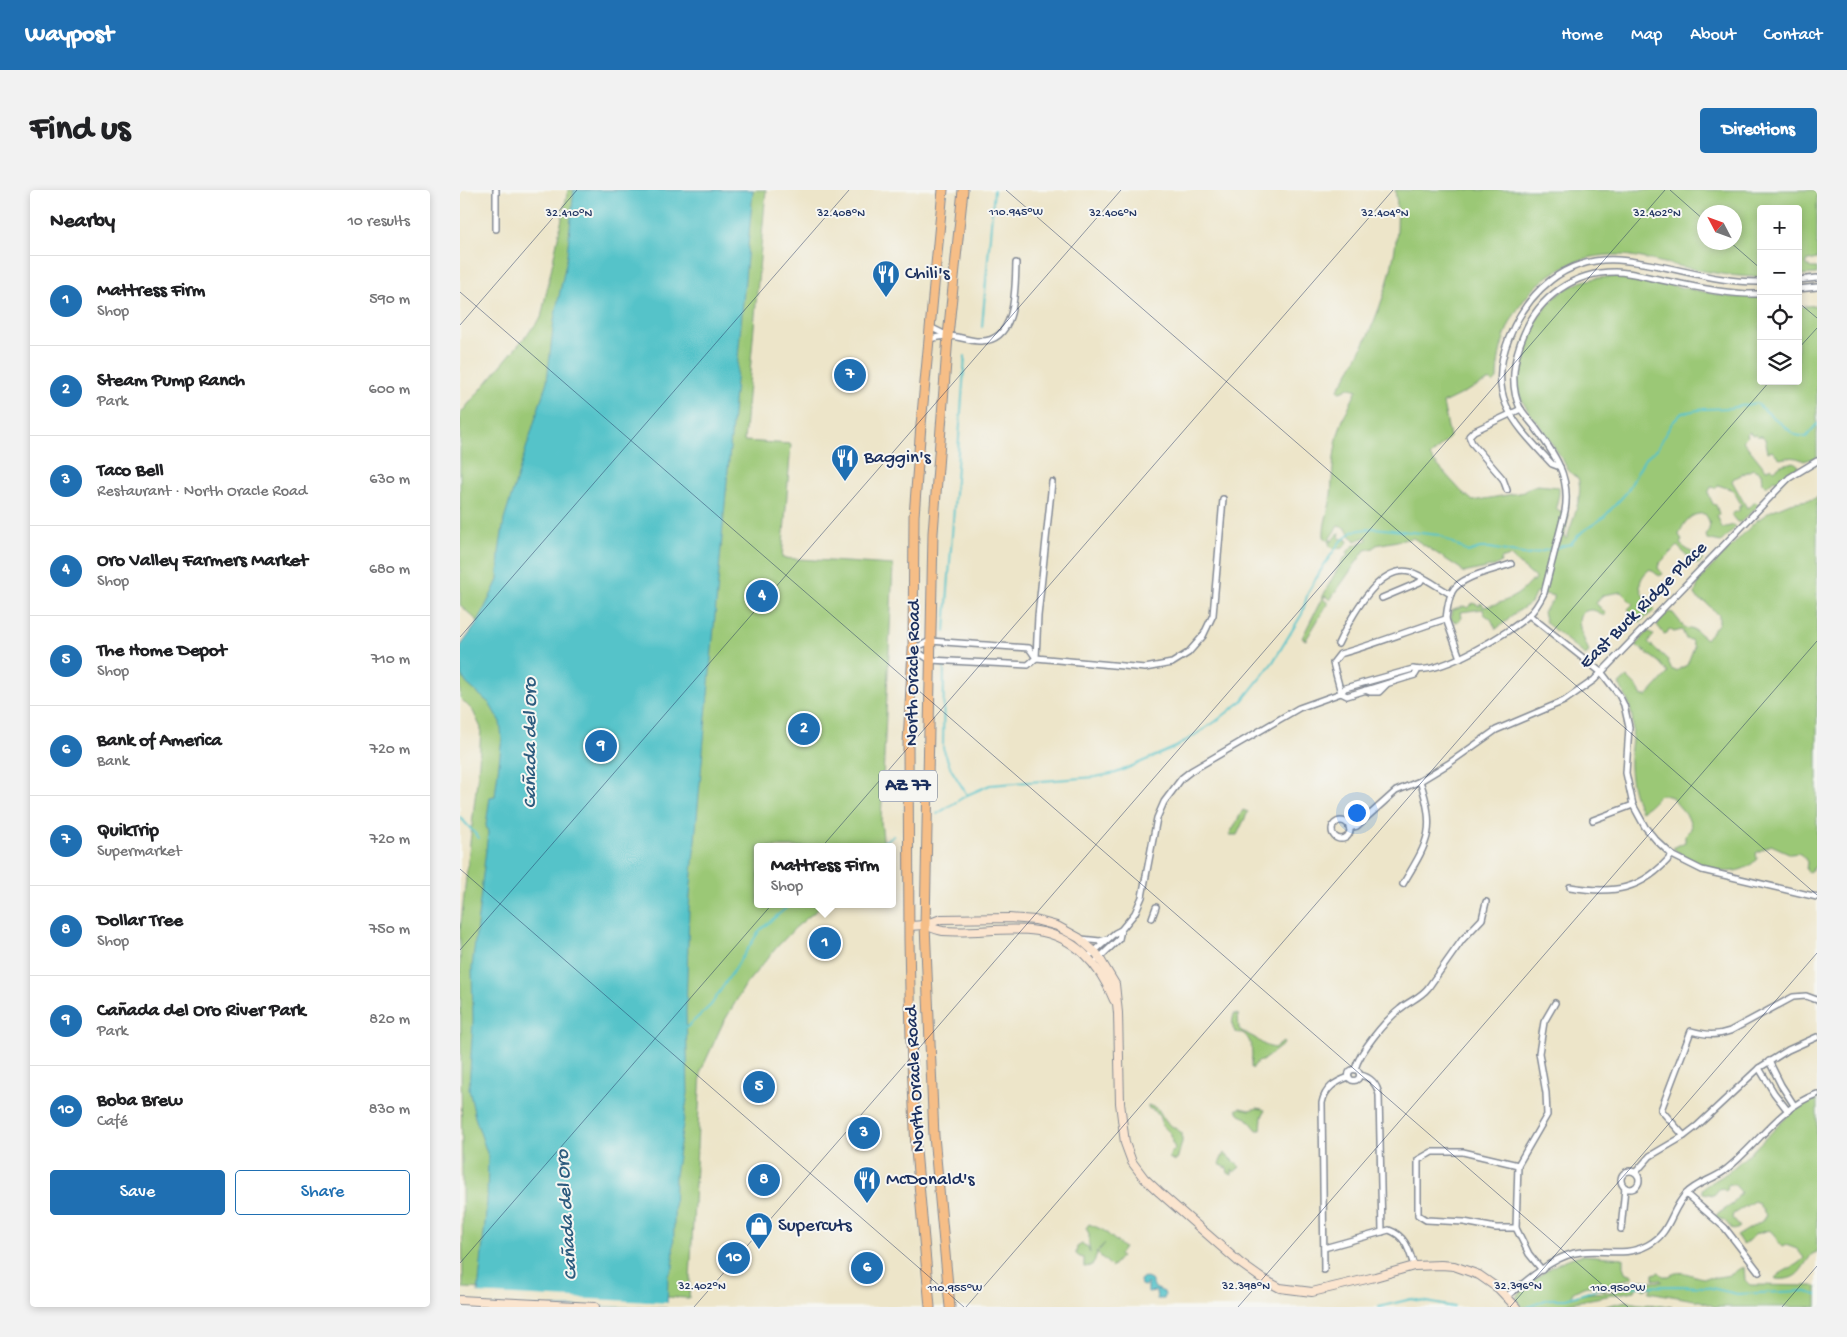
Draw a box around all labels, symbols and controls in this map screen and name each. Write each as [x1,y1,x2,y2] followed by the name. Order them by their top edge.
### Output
[25,21,113,50] text: Waypost
[1561,25,1603,46] text: Home
[1631,25,1662,46] text: Map
[1690,25,1736,46] text: About
[1764,25,1822,46] text: Contact
[1700,108,1817,153] button: Directions
[30,110,130,151] text: Find us
[1697,205,1742,250] north arrow
[1757,205,1802,385] map controls
[1757,205,1802,250] button: +
[988,206,1043,220] text: 110.945°W
[545,207,592,221] text: 32.410°N
[816,207,865,221] text: 32.408°N
[1088,207,1137,221] text: 32.406°N
[1360,207,1409,221] text: 32.404°N
[1632,207,1681,221] text: 32.402°N
[50,210,115,235] text: Nearby
[347,213,410,232] text: 10 results
[1757,250,1802,295] button: −
[871,259,901,298] restaurant icon: Chili's
[905,263,951,286] place label: Chili's
[97,280,205,303] text: Mattress Firm
[63,291,69,310] text: 1
[369,291,410,310] text: 590 m
[1757,295,1802,340] button: locate
[97,303,129,322] text: Shop
[1757,340,1802,385] button: layers
[834,356,866,394] pin: 7
[97,370,245,393] text: Steam Pump Ranch
[62,381,70,400] text: 2
[369,381,410,400] text: 600 m
[97,393,128,412] text: Park
[830,443,860,482] restaurant icon: Baggin's
[863,447,932,470] place label: Baggin's
[97,460,164,483] text: Taco Bell
[62,471,70,490] text: 3
[369,471,410,490] text: 630 m
[97,483,307,502] text: Restaurant · North Oracle Road
[1575,537,1713,675] street label: East Buck Ridge Place
[97,550,308,573] text: Oro Valley Farmers Market
[62,561,70,580] text: 4
[369,561,410,580] text: 680 m
[97,573,129,592] text: Shop
[746,577,778,615] pin: 4
[901,598,927,747] street label: North Oracle Road
[97,640,226,663] text: The Home Depot
[62,651,70,670] text: 5
[371,651,410,670] text: 710 m
[97,663,129,682] text: Shop
[520,676,543,808] water label: Cañada del Oro
[788,710,820,748] pin: 2
[585,727,617,765] pin: 9
[97,730,222,753] text: Bank of America
[62,741,70,760] text: 6
[370,741,410,760] text: 720 m
[97,753,129,772] text: Bank
[879,770,937,802] road number: AZ 77
[1344,800,1370,826] your location
[97,820,159,843] text: QuikTrip
[62,831,70,850] text: 7
[370,831,410,850] text: 720 m
[97,843,182,862] text: Supermarket
[754,843,896,908] popup
[771,855,879,878] text: Mattress Firm
[771,878,803,897] text: Shop
[97,910,183,933] text: Dollar Tree
[62,921,70,940] text: 8
[369,921,410,940] text: 750 m
[809,924,841,962] pin: 1
[97,933,129,952] text: Shop
[97,1000,305,1023] text: Cañada del Oro River Park
[901,1003,931,1153] street label: North Oracle Road
[62,1011,70,1030] text: 9
[369,1011,410,1030] text: 820 m
[97,1023,128,1042] text: Park
[743,1068,775,1106] pin: 5
[97,1090,183,1113] text: Boba Brew
[58,1101,74,1120] text: 10
[369,1101,410,1120] text: 830 m
[97,1113,128,1132] text: Café
[848,1114,880,1152] pin: 3
[552,1147,584,1281] water label: Cañada del Oro
[748,1161,780,1199] pin: 8
[852,1165,882,1204] restaurant icon: McDonald's
[886,1169,976,1192] place label: McDonald's
[50,1170,225,1215] button: Save
[235,1170,410,1215] button: Share
[744,1211,774,1250] shop icon: Supercuts
[778,1215,853,1238] place label: Supercuts
[718,1239,750,1277] pin: 10
[851,1249,883,1287] pin: 6
[677,1280,726,1294] text: 32.402°N
[1221,1280,1270,1294] text: 32.398°N
[1493,1280,1542,1294] text: 32.396°N
[927,1282,982,1296] text: 110.955°W
[1589,1282,1646,1296] text: 110.950°W

